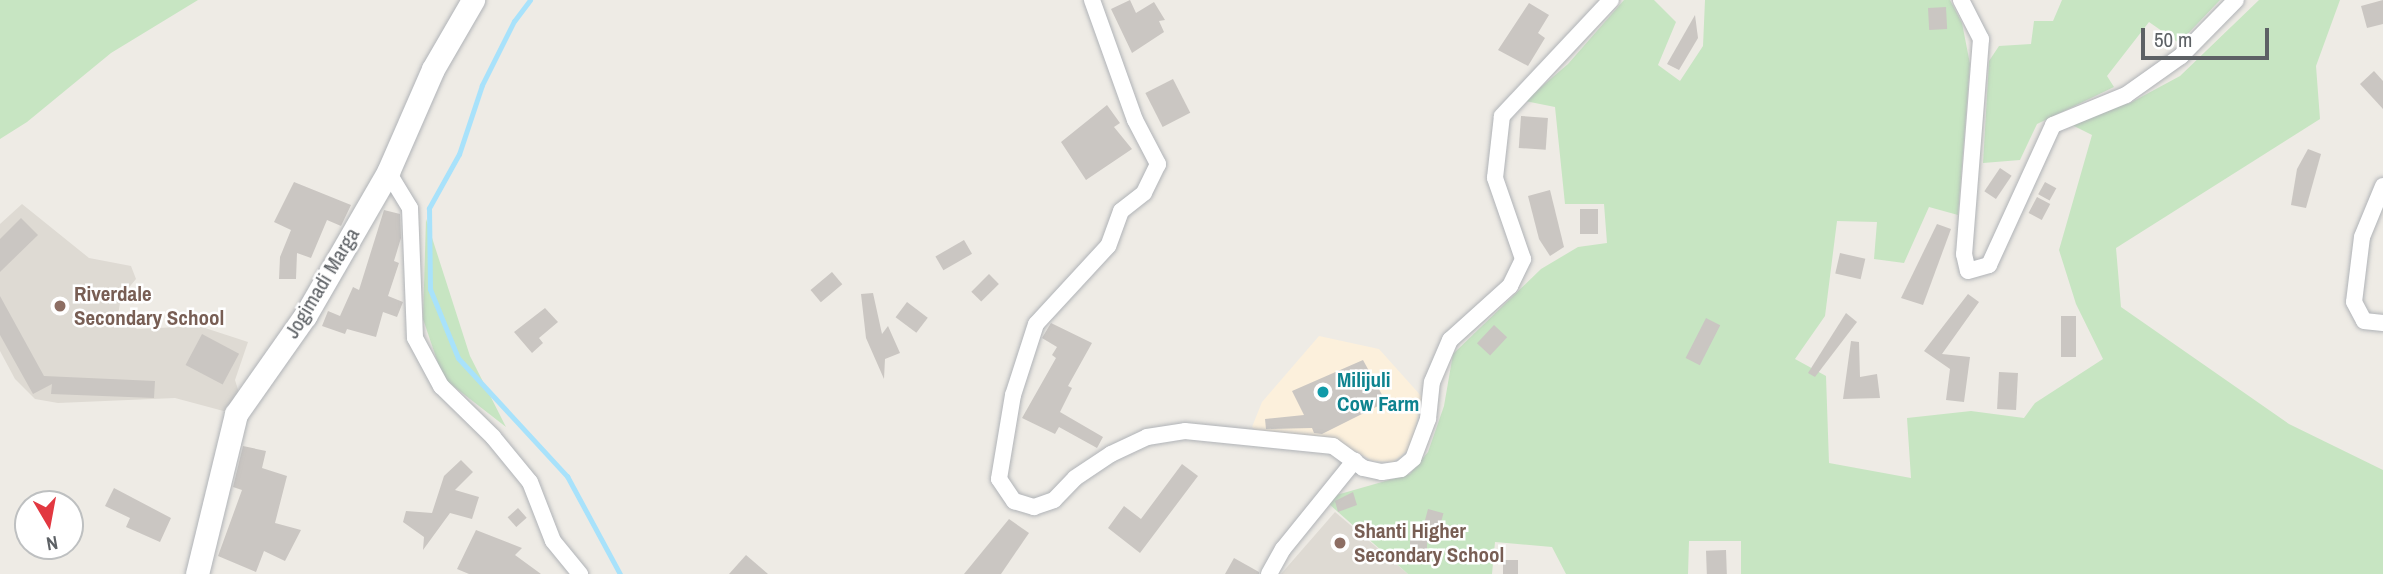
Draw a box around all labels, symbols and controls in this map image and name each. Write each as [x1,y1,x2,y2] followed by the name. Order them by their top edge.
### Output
[2145,14,2273,58] scale bar
[2154,25,2192,54] text: 50 m
[279,223,365,343] street label: Jogimadi Marga
[74,281,224,331] place label: Riverdale Secondary School
[52,298,68,314] marker: Riverdale Secondary School
[1337,367,1419,417] place label: Milijuli Cow Farm
[1315,384,1331,400] marker: Milijuli Cow Farm
[14,490,84,560] north arrow
[1354,518,1504,568] place label: Shanti Higher Secondary School
[45,530,60,557] text: N
[1332,535,1348,551] marker: Shanti Higher Secondary School

